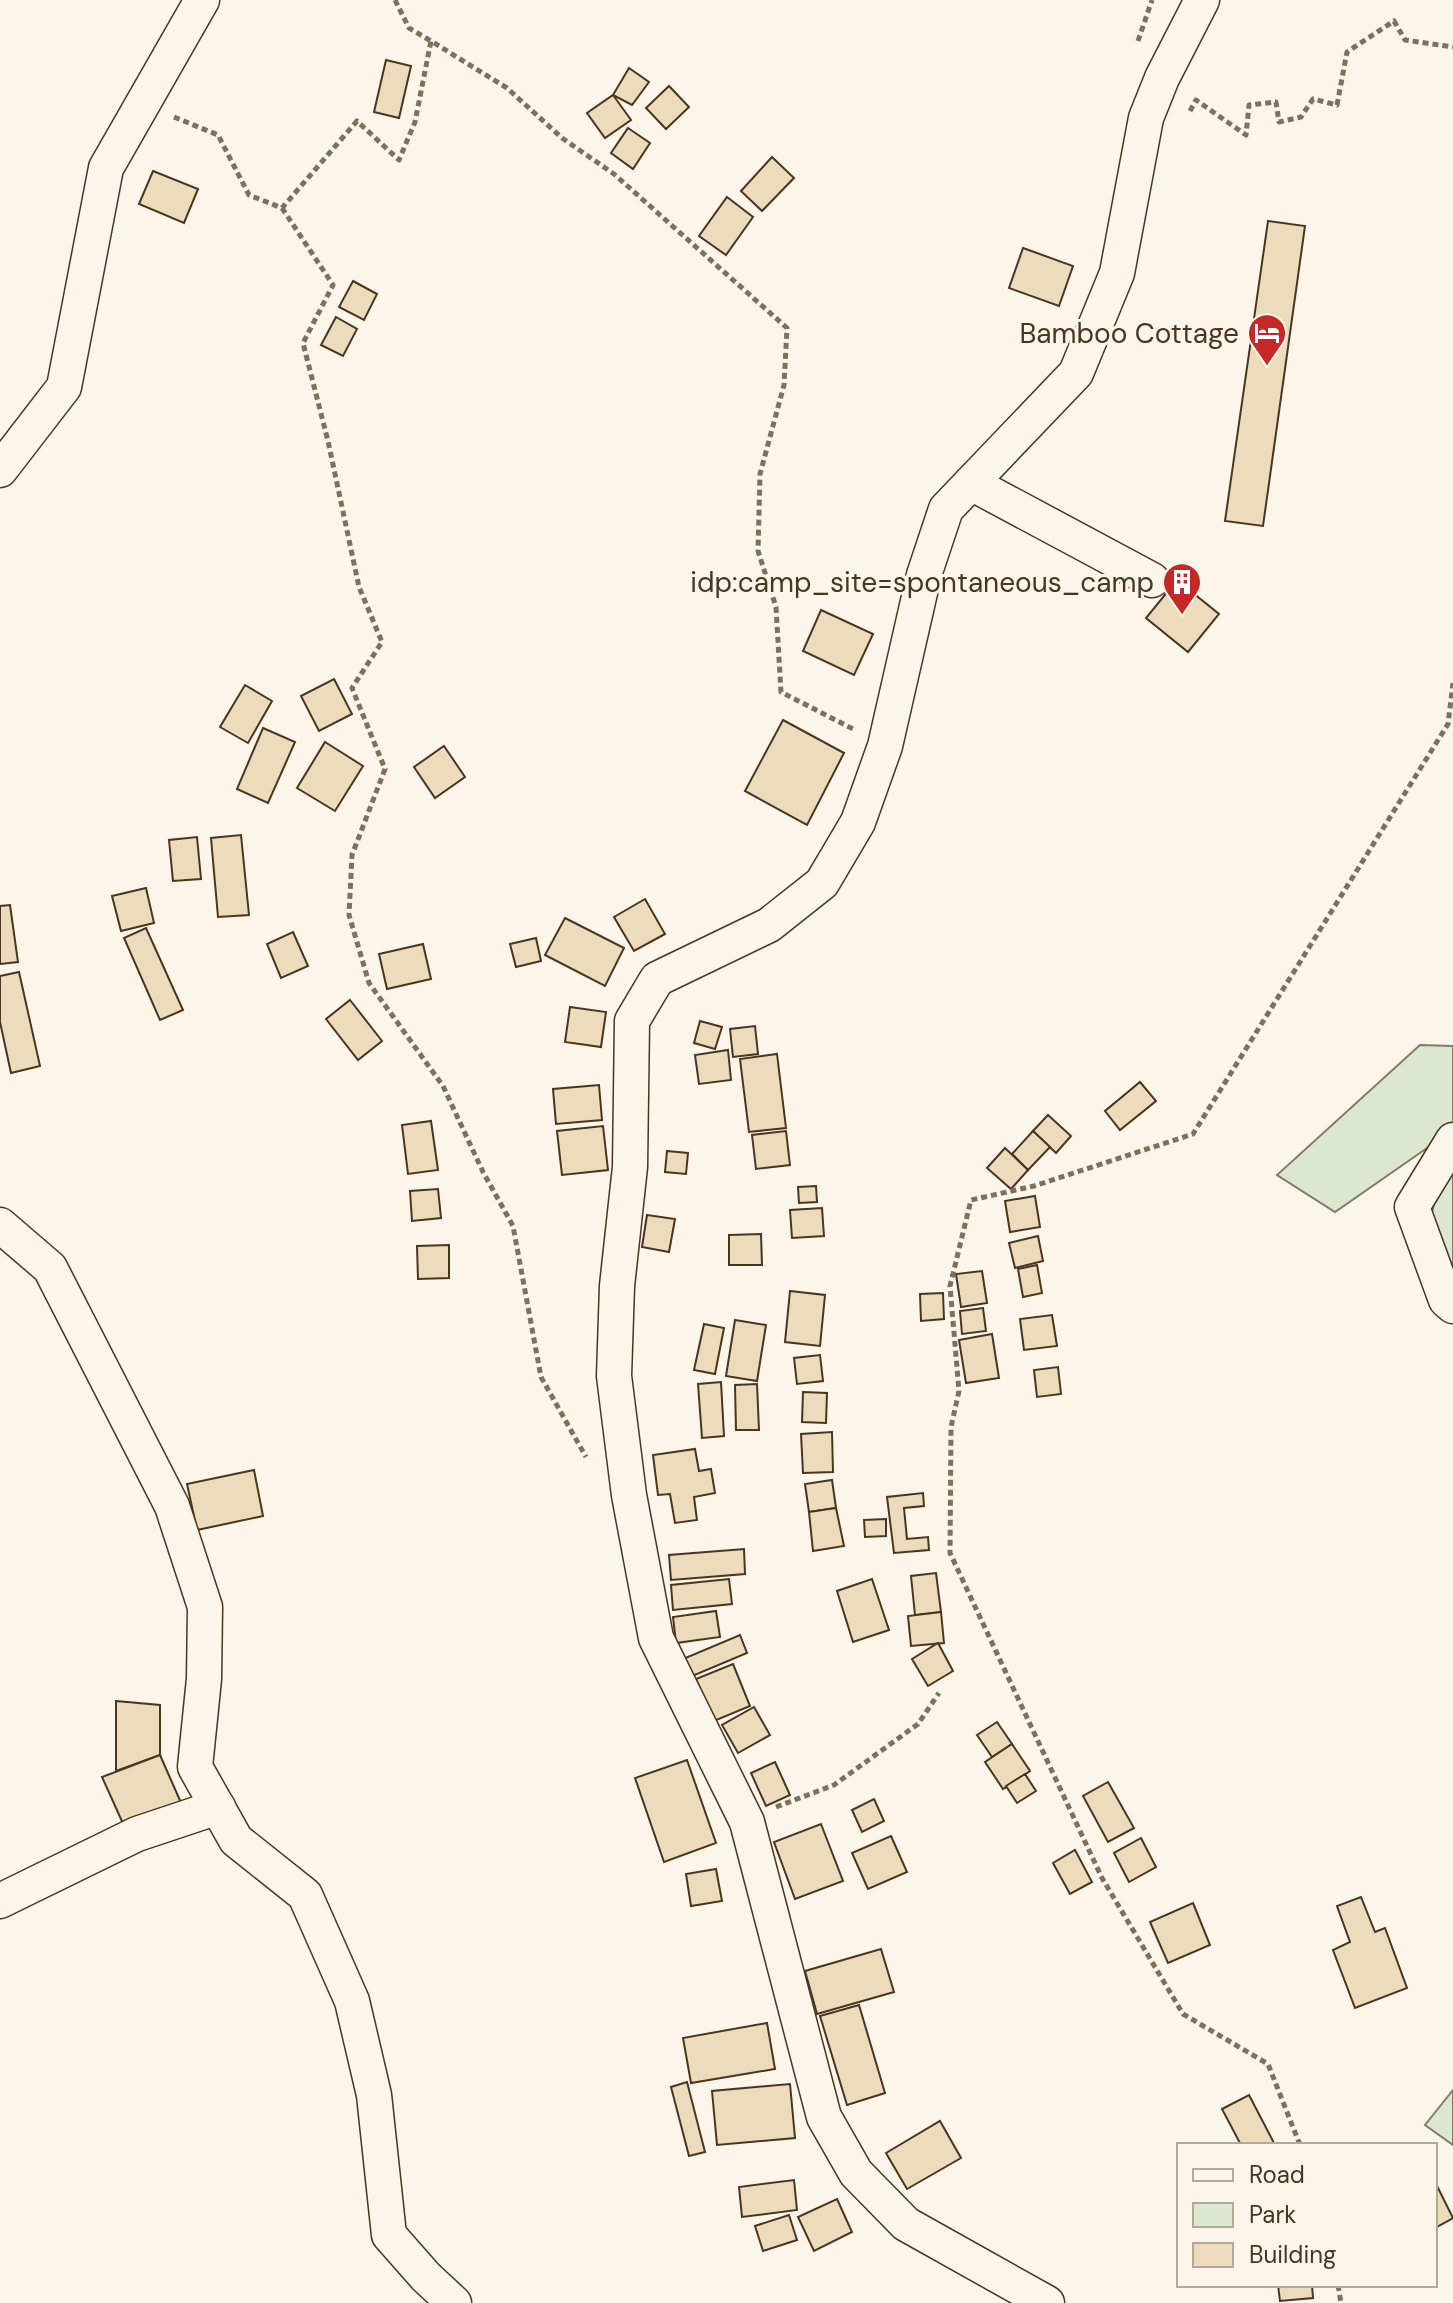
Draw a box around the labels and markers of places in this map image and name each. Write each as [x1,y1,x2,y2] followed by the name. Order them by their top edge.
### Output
[1246,312,1288,367] hotel icon: Bamboo Cottage
[1019,315,1239,352] place label: Bamboo Cottage
[1161,561,1203,616] building icon: idp:camp_site=spontaneous_camp
[690,564,1154,601] place label: idp:camp_site=spontaneous_camp

